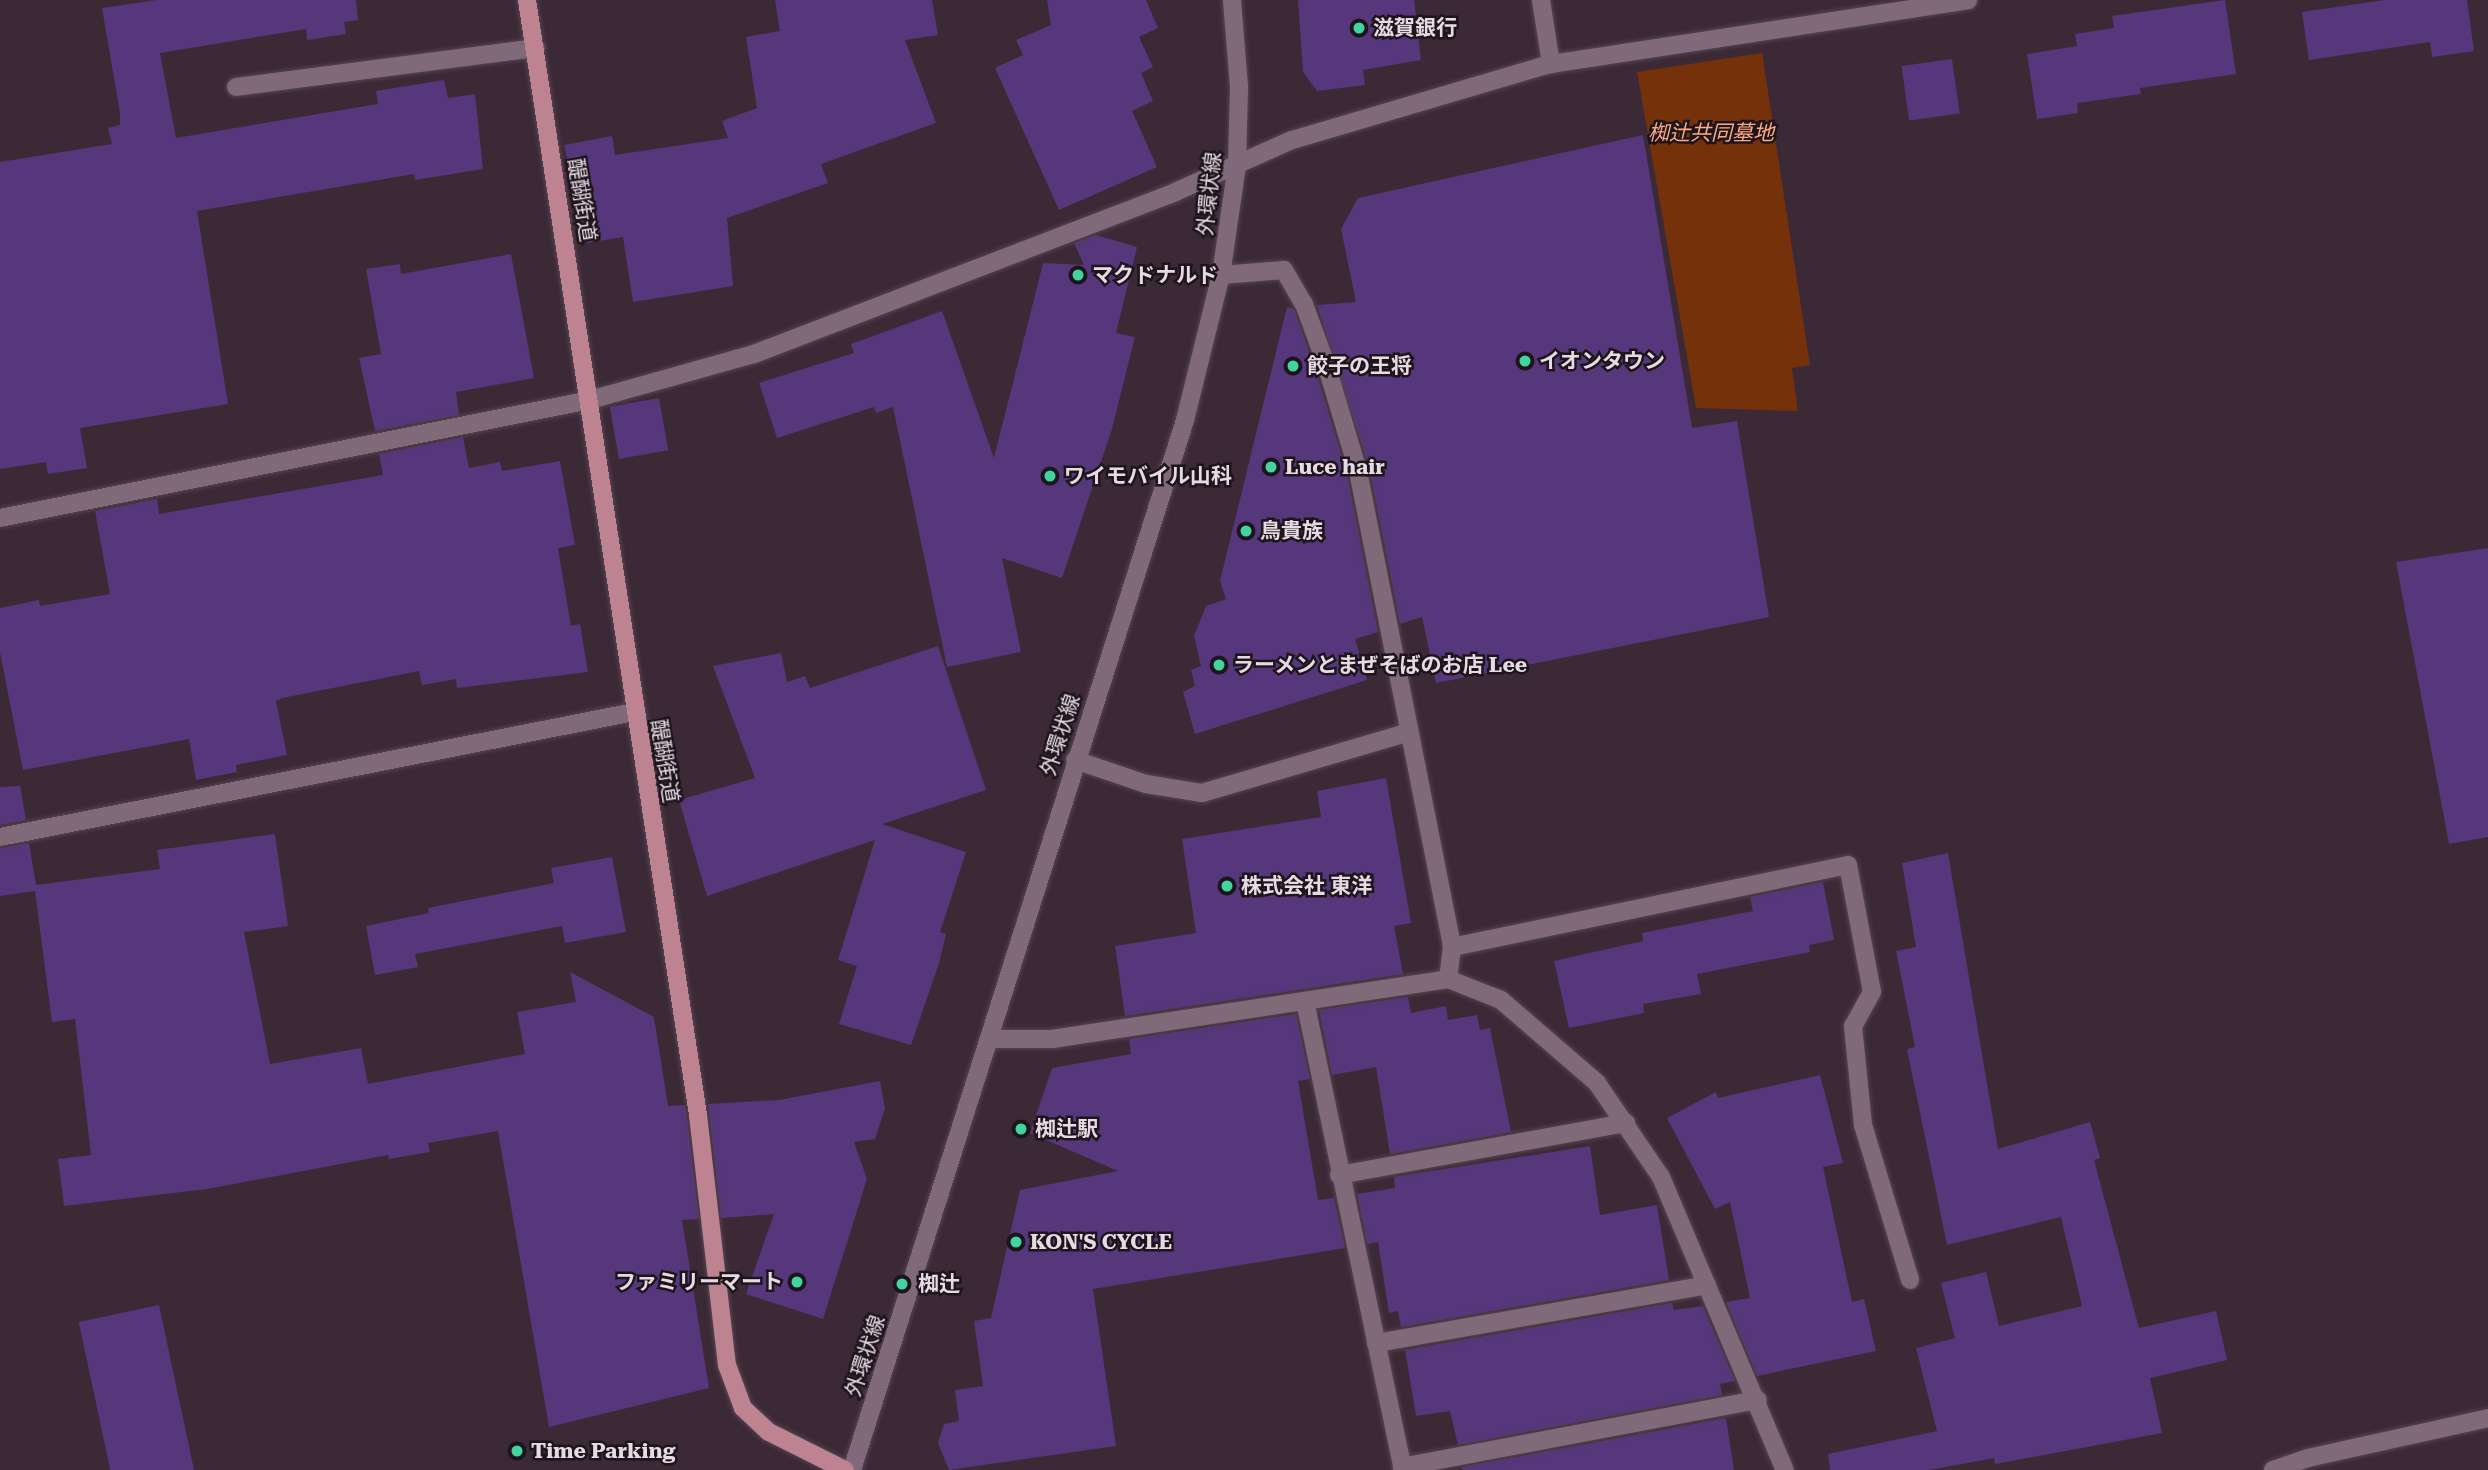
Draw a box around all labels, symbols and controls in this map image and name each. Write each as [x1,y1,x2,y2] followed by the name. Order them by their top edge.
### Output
[1373,15,1457,41] place label: 滋賀銀行
[1351,20,1367,36] marker: 滋賀銀行
[1648,120,1774,146] park label: 椥辻共同墓地
[1192,151,1226,237] street label: 外環状線
[563,157,601,243] street label: 醍醐街道
[1092,262,1218,288] place label: マクドナルド
[1070,267,1086,283] marker: マクドナルド
[1539,348,1665,374] place label: イオンタウン
[1307,353,1412,379] place label: 餃子の王将
[1517,353,1533,369] marker: イオンタウン
[1285,358,1301,374] marker: 餃子の王将
[1285,454,1385,480] place label: Luce hair
[1263,459,1279,475] marker: Luce hair
[1064,463,1232,489] place label: ワイモバイル山科
[1042,468,1058,484] marker: ワイモバイル山科
[1260,518,1323,544] place label: 鳥貴族
[1238,523,1254,539] marker: 鳥貴族
[1233,652,1529,678] place label: ラーメンとまぜそばのお店 Lee
[1211,657,1227,673] marker: ラーメンとまぜそばのお店 Lee
[1035,691,1085,779] street label: 外環状線
[646,718,684,804] street label: 醍醐街道
[1241,873,1372,899] place label: 株式会社 東洋
[1219,878,1235,894] marker: 株式会社 東洋
[1035,1116,1098,1142] place label: 椥辻駅
[1013,1121,1029,1137] marker: 椥辻駅
[1030,1229,1172,1255] place label: KON'S CYCLE
[1008,1234,1024,1250] marker: KON'S CYCLE
[615,1269,783,1295] place label: ファミリーマート
[918,1271,960,1297] place label: 椥辻
[789,1274,805,1290] marker: ファミリーマート
[892,1274,912,1294] marker: 椥辻
[840,1312,890,1400] street label: 外環状線
[531,1438,675,1464] place label: Time Parking
[509,1443,525,1459] marker: Time Parking

